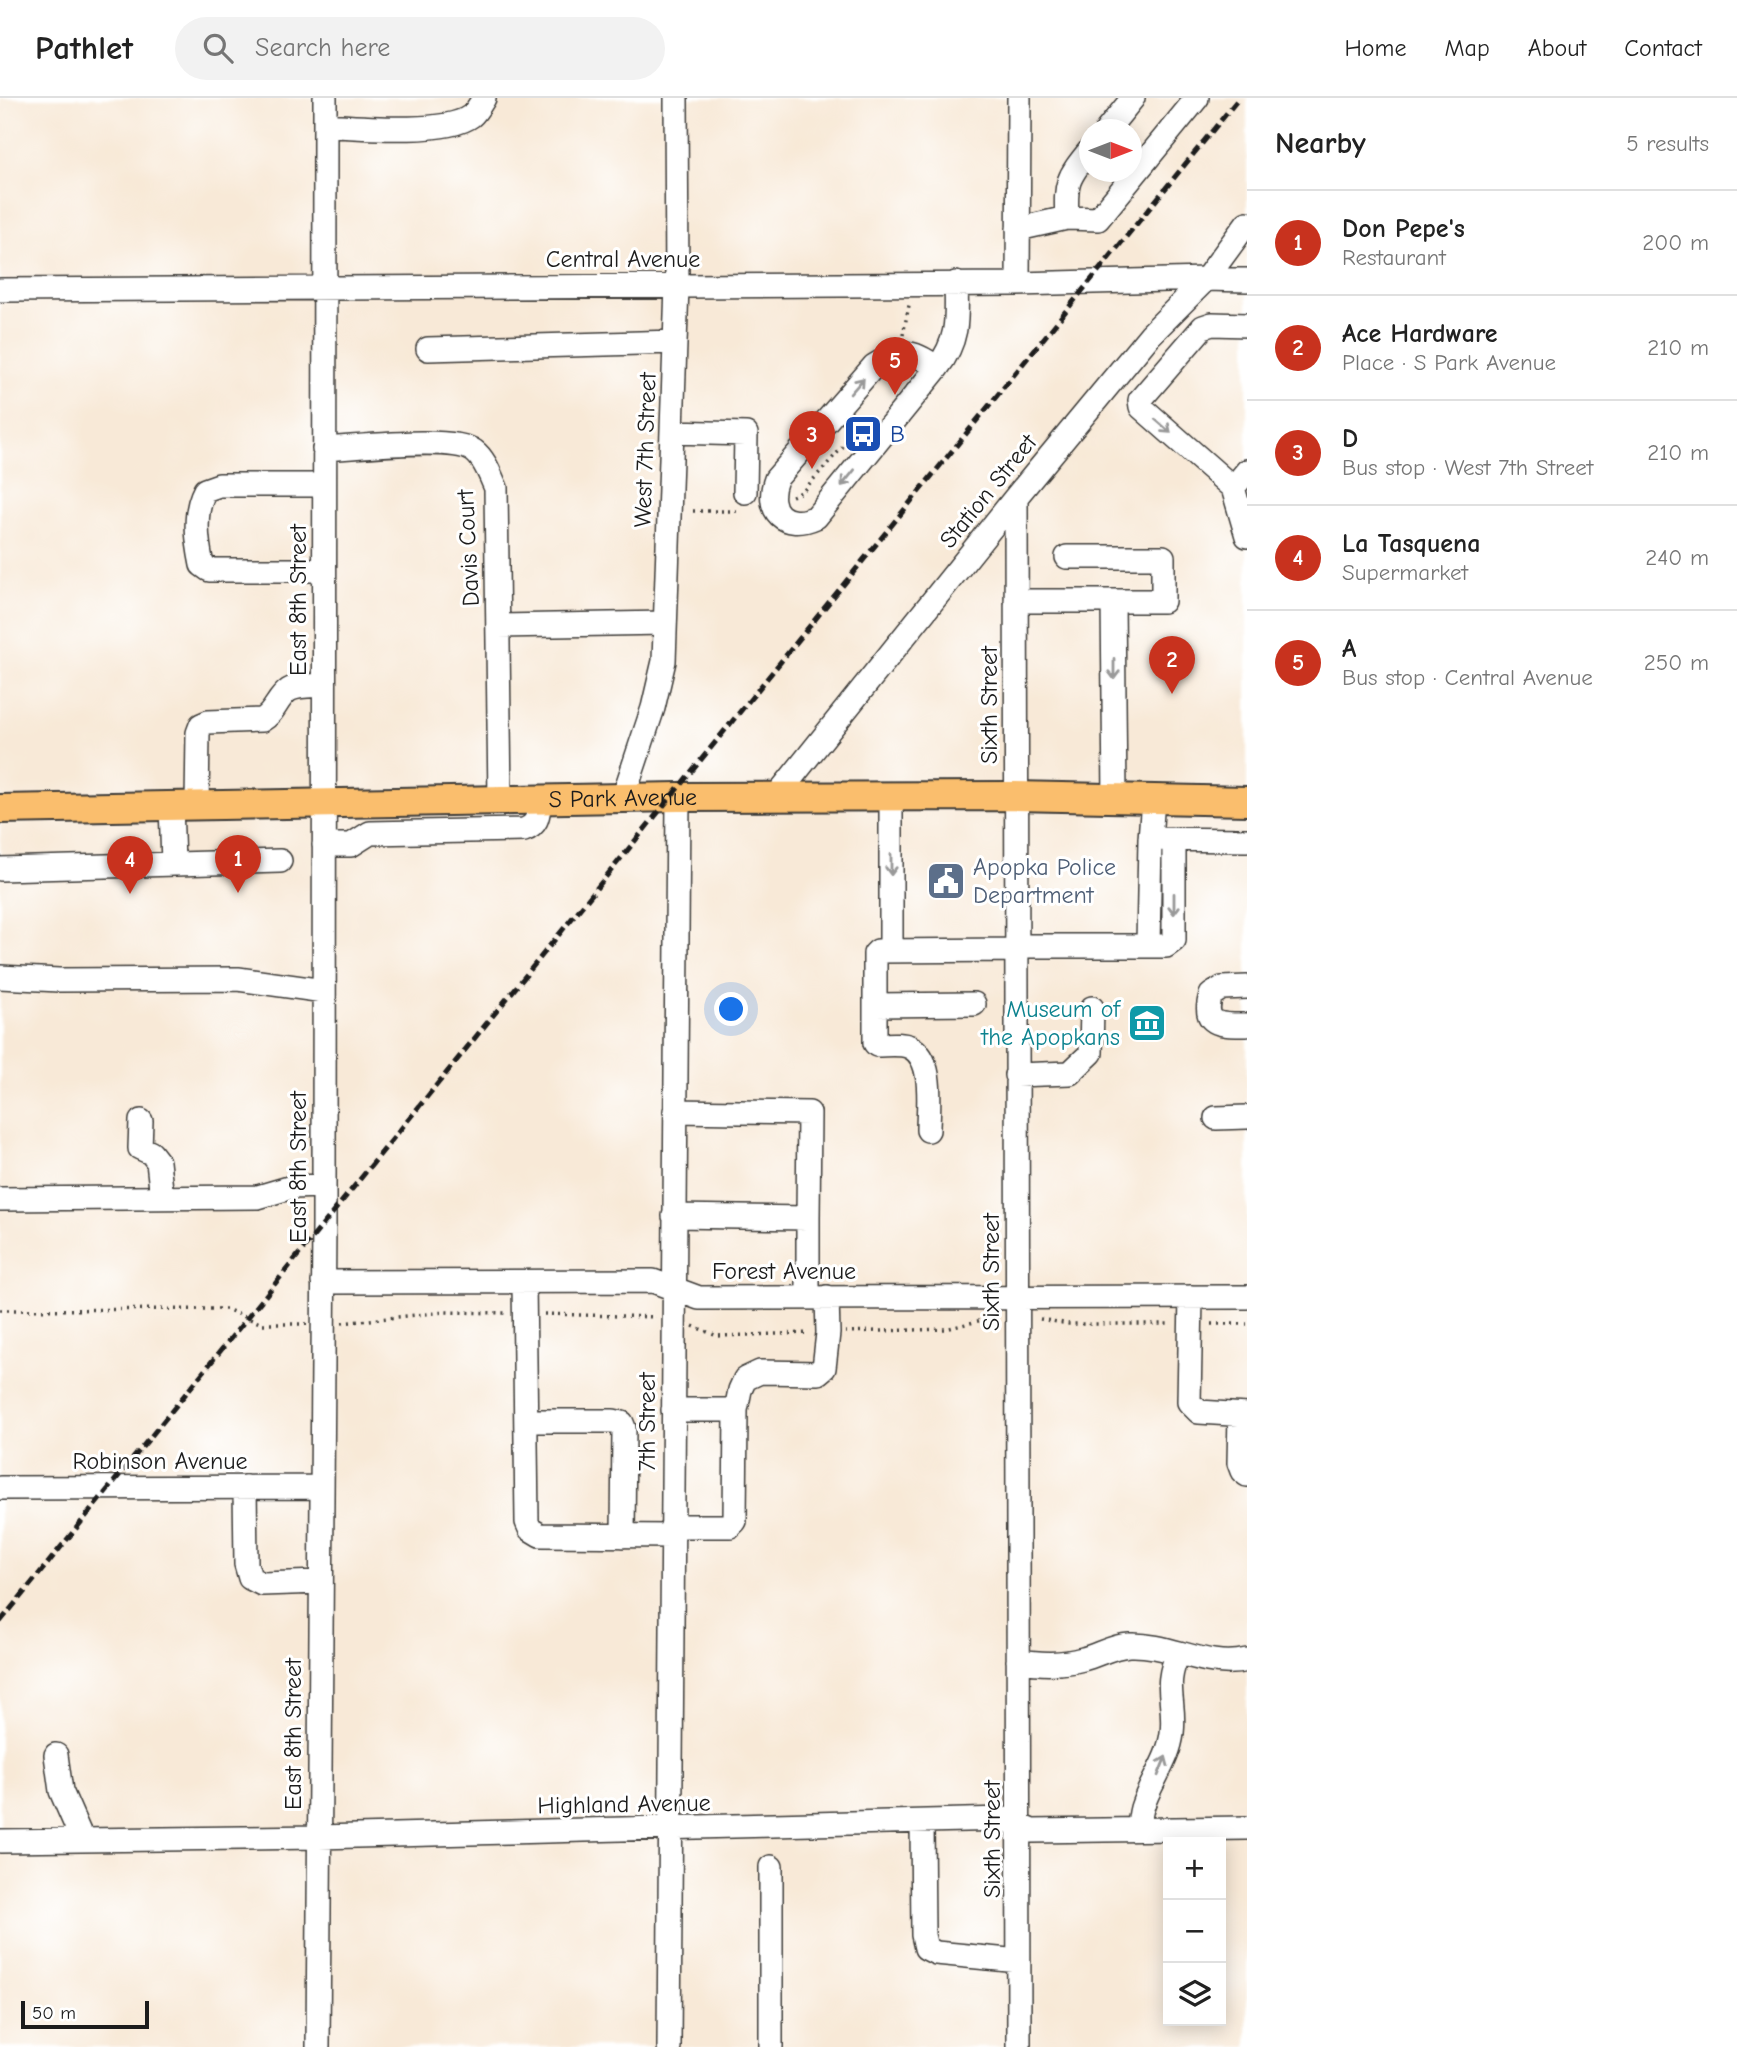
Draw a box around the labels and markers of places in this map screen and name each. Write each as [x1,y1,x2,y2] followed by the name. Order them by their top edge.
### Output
[872,337,918,395] pin: 5
[789,411,835,469] pin: 3
[842,413,884,455] bus stop icon: B
[890,420,905,448] place label: B
[1149,636,1195,694] pin: 2
[215,835,261,893] pin: 1
[107,836,153,894] pin: 4
[973,853,1116,909] place label: Apopka Police Department
[925,860,967,902] public building icon: Apopka Police Department
[980,995,1121,1051] place label: Museum of the Apopkans
[1126,1002,1168,1044] museum icon: Museum of the Apopkans

